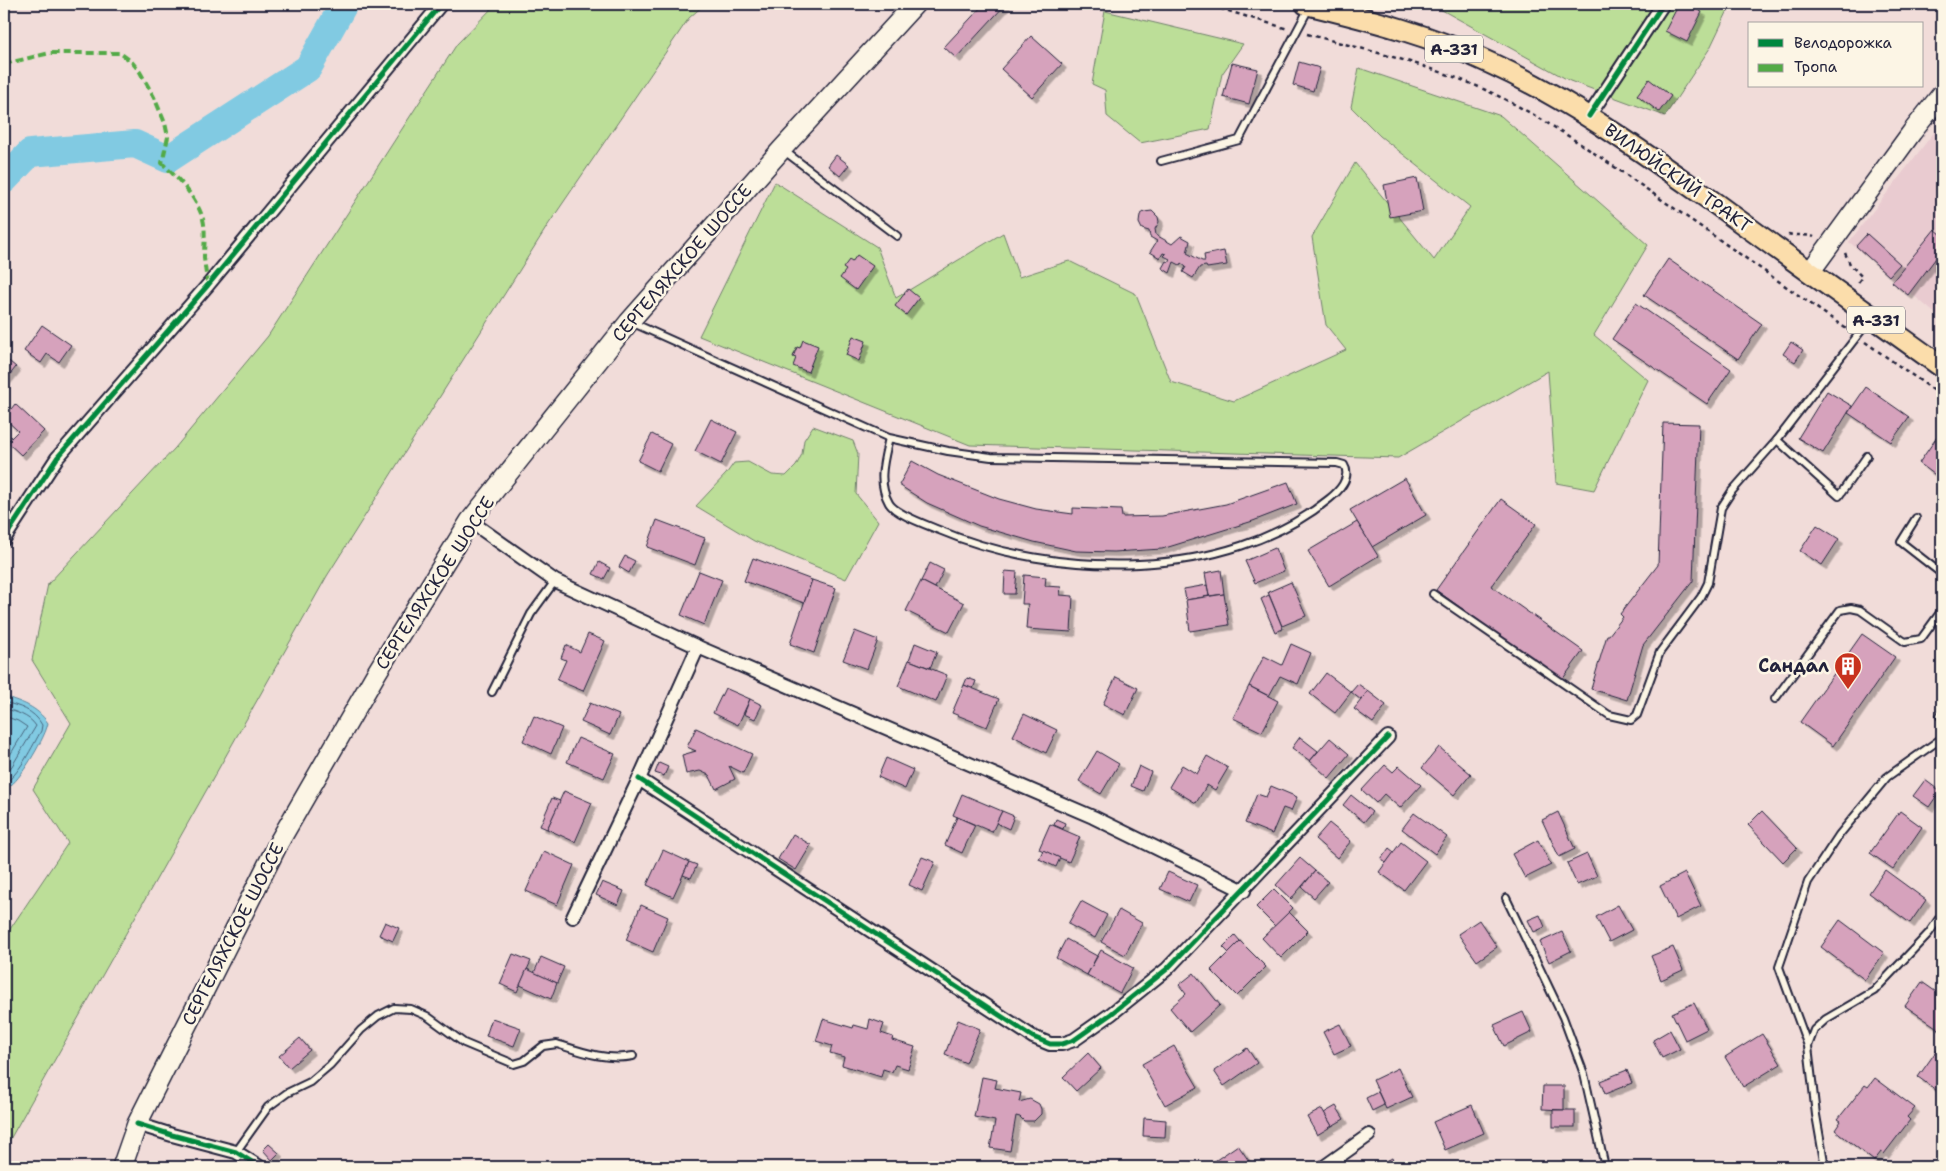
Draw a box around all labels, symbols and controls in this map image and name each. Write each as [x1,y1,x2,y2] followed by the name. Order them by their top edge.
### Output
[1748,22,1924,88] legend
[1794,33,1893,53] text: Велодорожка
[1425,36,1483,62] road number: А-331
[1794,57,1838,77] text: Тропа
[1600,118,1756,238] street label: ВИЛЮЙСКИЙ ТРАКТ
[607,179,757,347] street label: СЕРГЕЛЯХСКОЕ ШОССЕ
[1847,306,1905,334] road number: А-331
[370,492,500,674] street label: СЕРГЕЛЯХСКОЕ ШОССЕ
[1833,651,1863,690] building icon: Сандал
[1758,654,1829,678] place label: Сандал
[176,839,290,1029] street label: СЕРГЕЛЯХСКОЕ ШОССЕ

